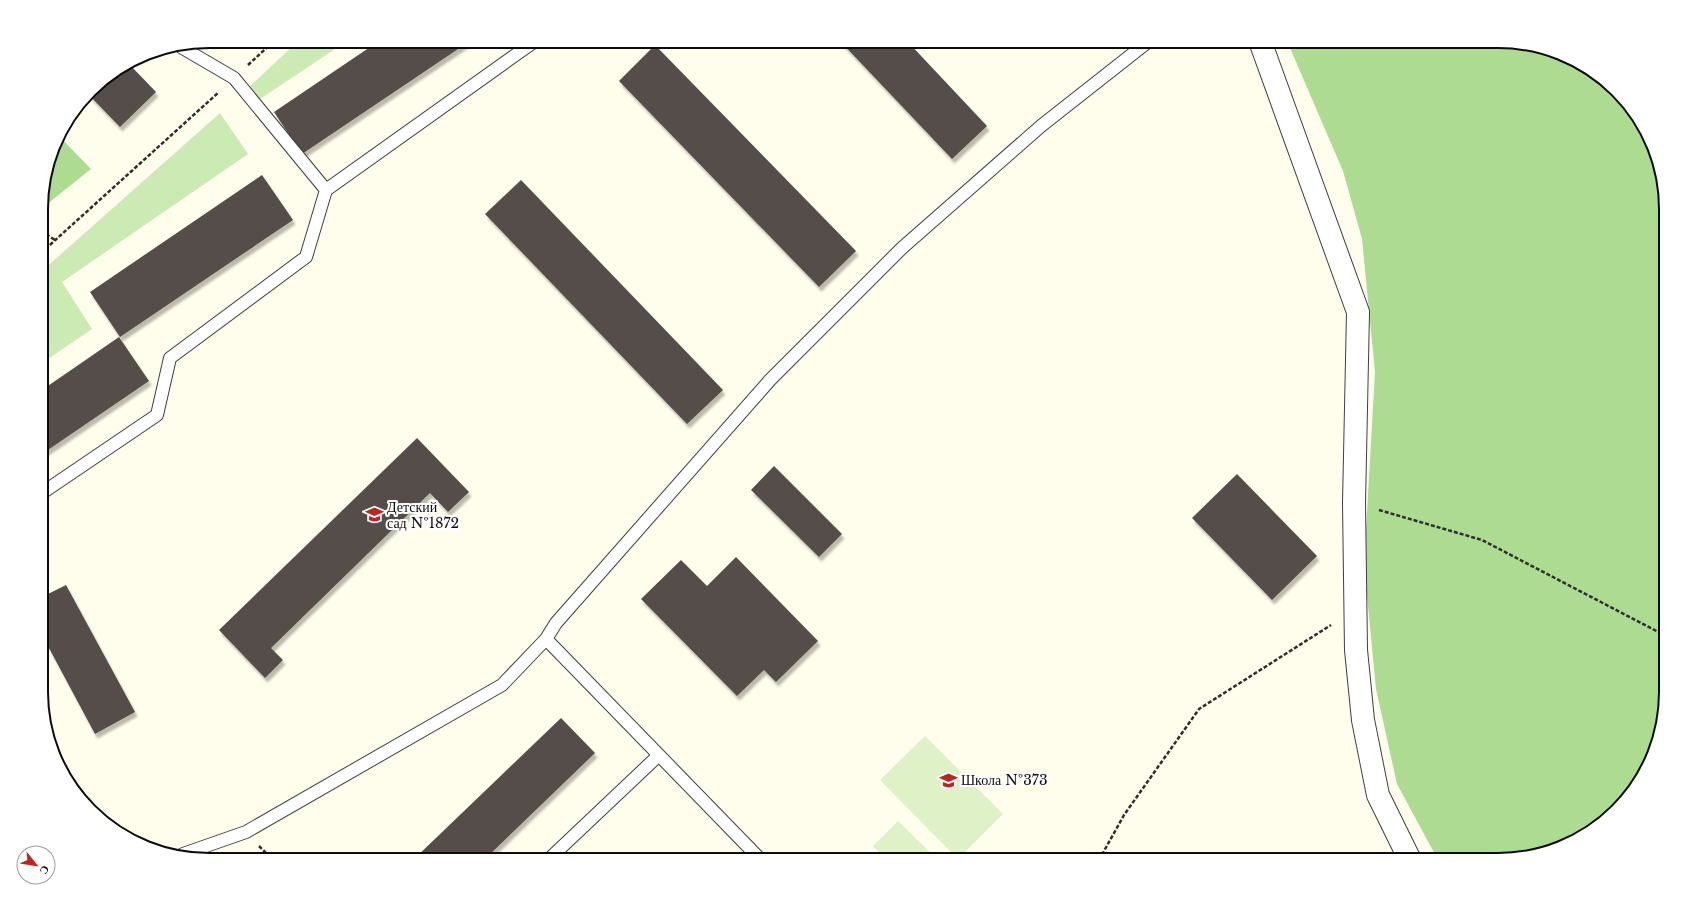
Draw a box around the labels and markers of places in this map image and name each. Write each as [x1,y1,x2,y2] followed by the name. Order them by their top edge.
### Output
[387,498,459,532] place label: Детский сад №1872
[364,505,384,525] school or university icon: Детский сад №1872
[938,770,958,790] school or university icon: Школа №373
[961,771,1048,789] place label: Школа №373

